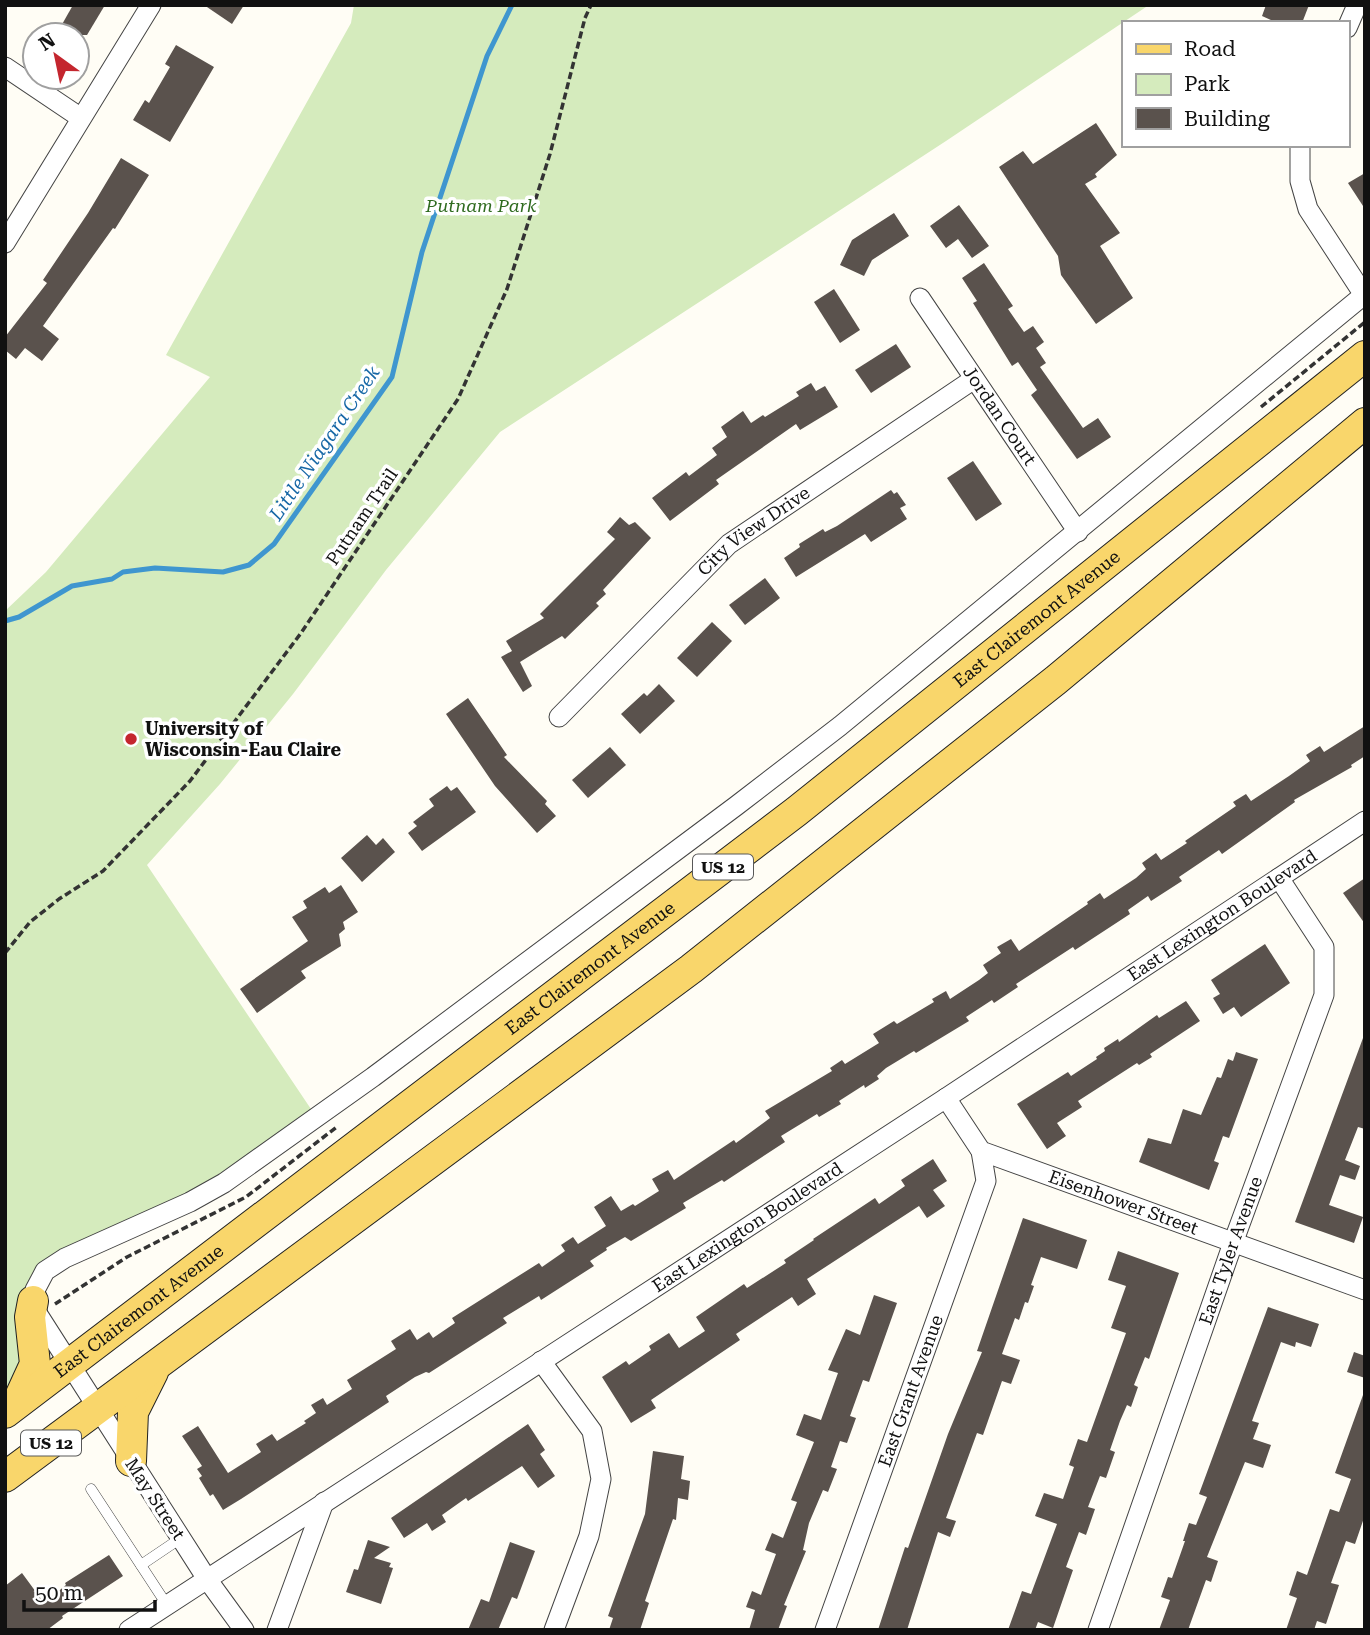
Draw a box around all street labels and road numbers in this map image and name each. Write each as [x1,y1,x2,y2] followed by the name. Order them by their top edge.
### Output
[959,362,1041,469] street label: Jordan Court
[322,464,402,569] street label: Putnam Trail
[693,482,814,580] street label: City View Drive
[949,545,1124,692] street label: East Clairemont Avenue
[1123,845,1321,985] street label: East Lexington Boulevard
[693,854,753,880] road number: US 12
[501,897,679,1039] street label: East Clairemont Avenue
[648,1157,847,1296] street label: East Lexington Boulevard
[1046,1165,1201,1239] street label: Eisenhower Street
[1194,1173,1267,1327] street label: East Tyler Avenue
[50,1240,227,1382] street label: East Clairemont Avenue
[873,1312,947,1469] street label: East Grant Avenue
[21,1430,81,1456] road number: US 12
[121,1454,190,1544] street label: May Street

